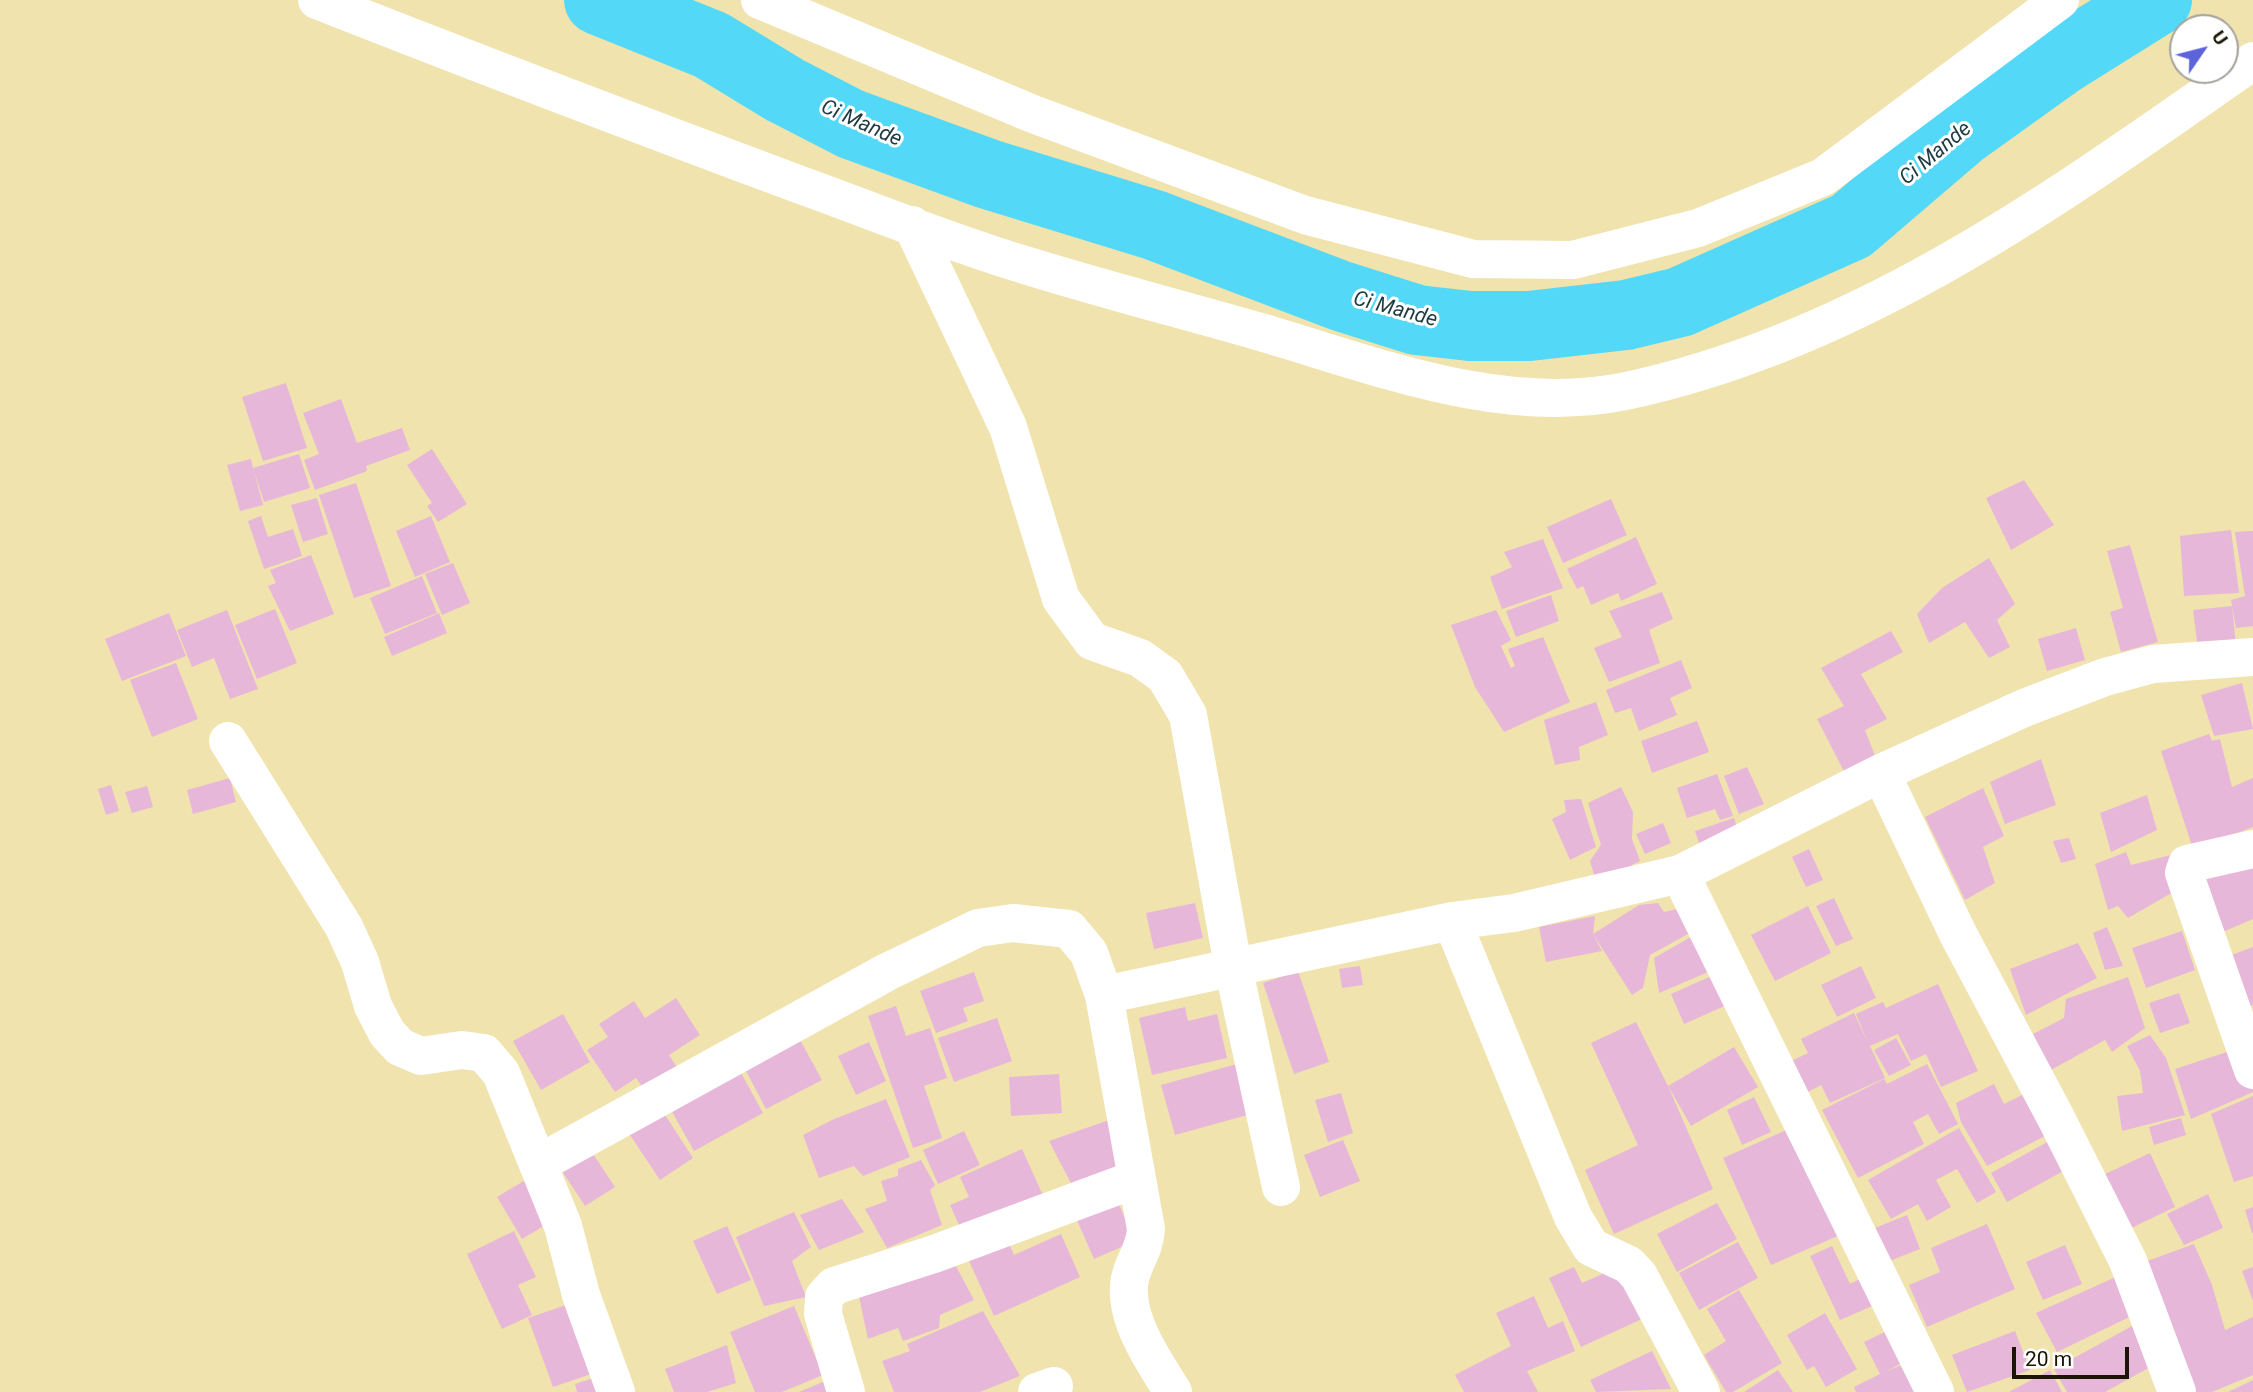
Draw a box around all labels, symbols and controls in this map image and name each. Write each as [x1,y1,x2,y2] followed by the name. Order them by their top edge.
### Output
[2169,14,2239,84] north arrow
[2207,26,2233,50] text: U
[817,95,905,153] water label: Ci Mande
[1895,117,1977,191] water label: Ci Mande
[1350,287,1440,333] water label: Ci Mande
[2015,1332,2132,1376] scale bar
[2025,1347,2072,1371] text: 20 m

